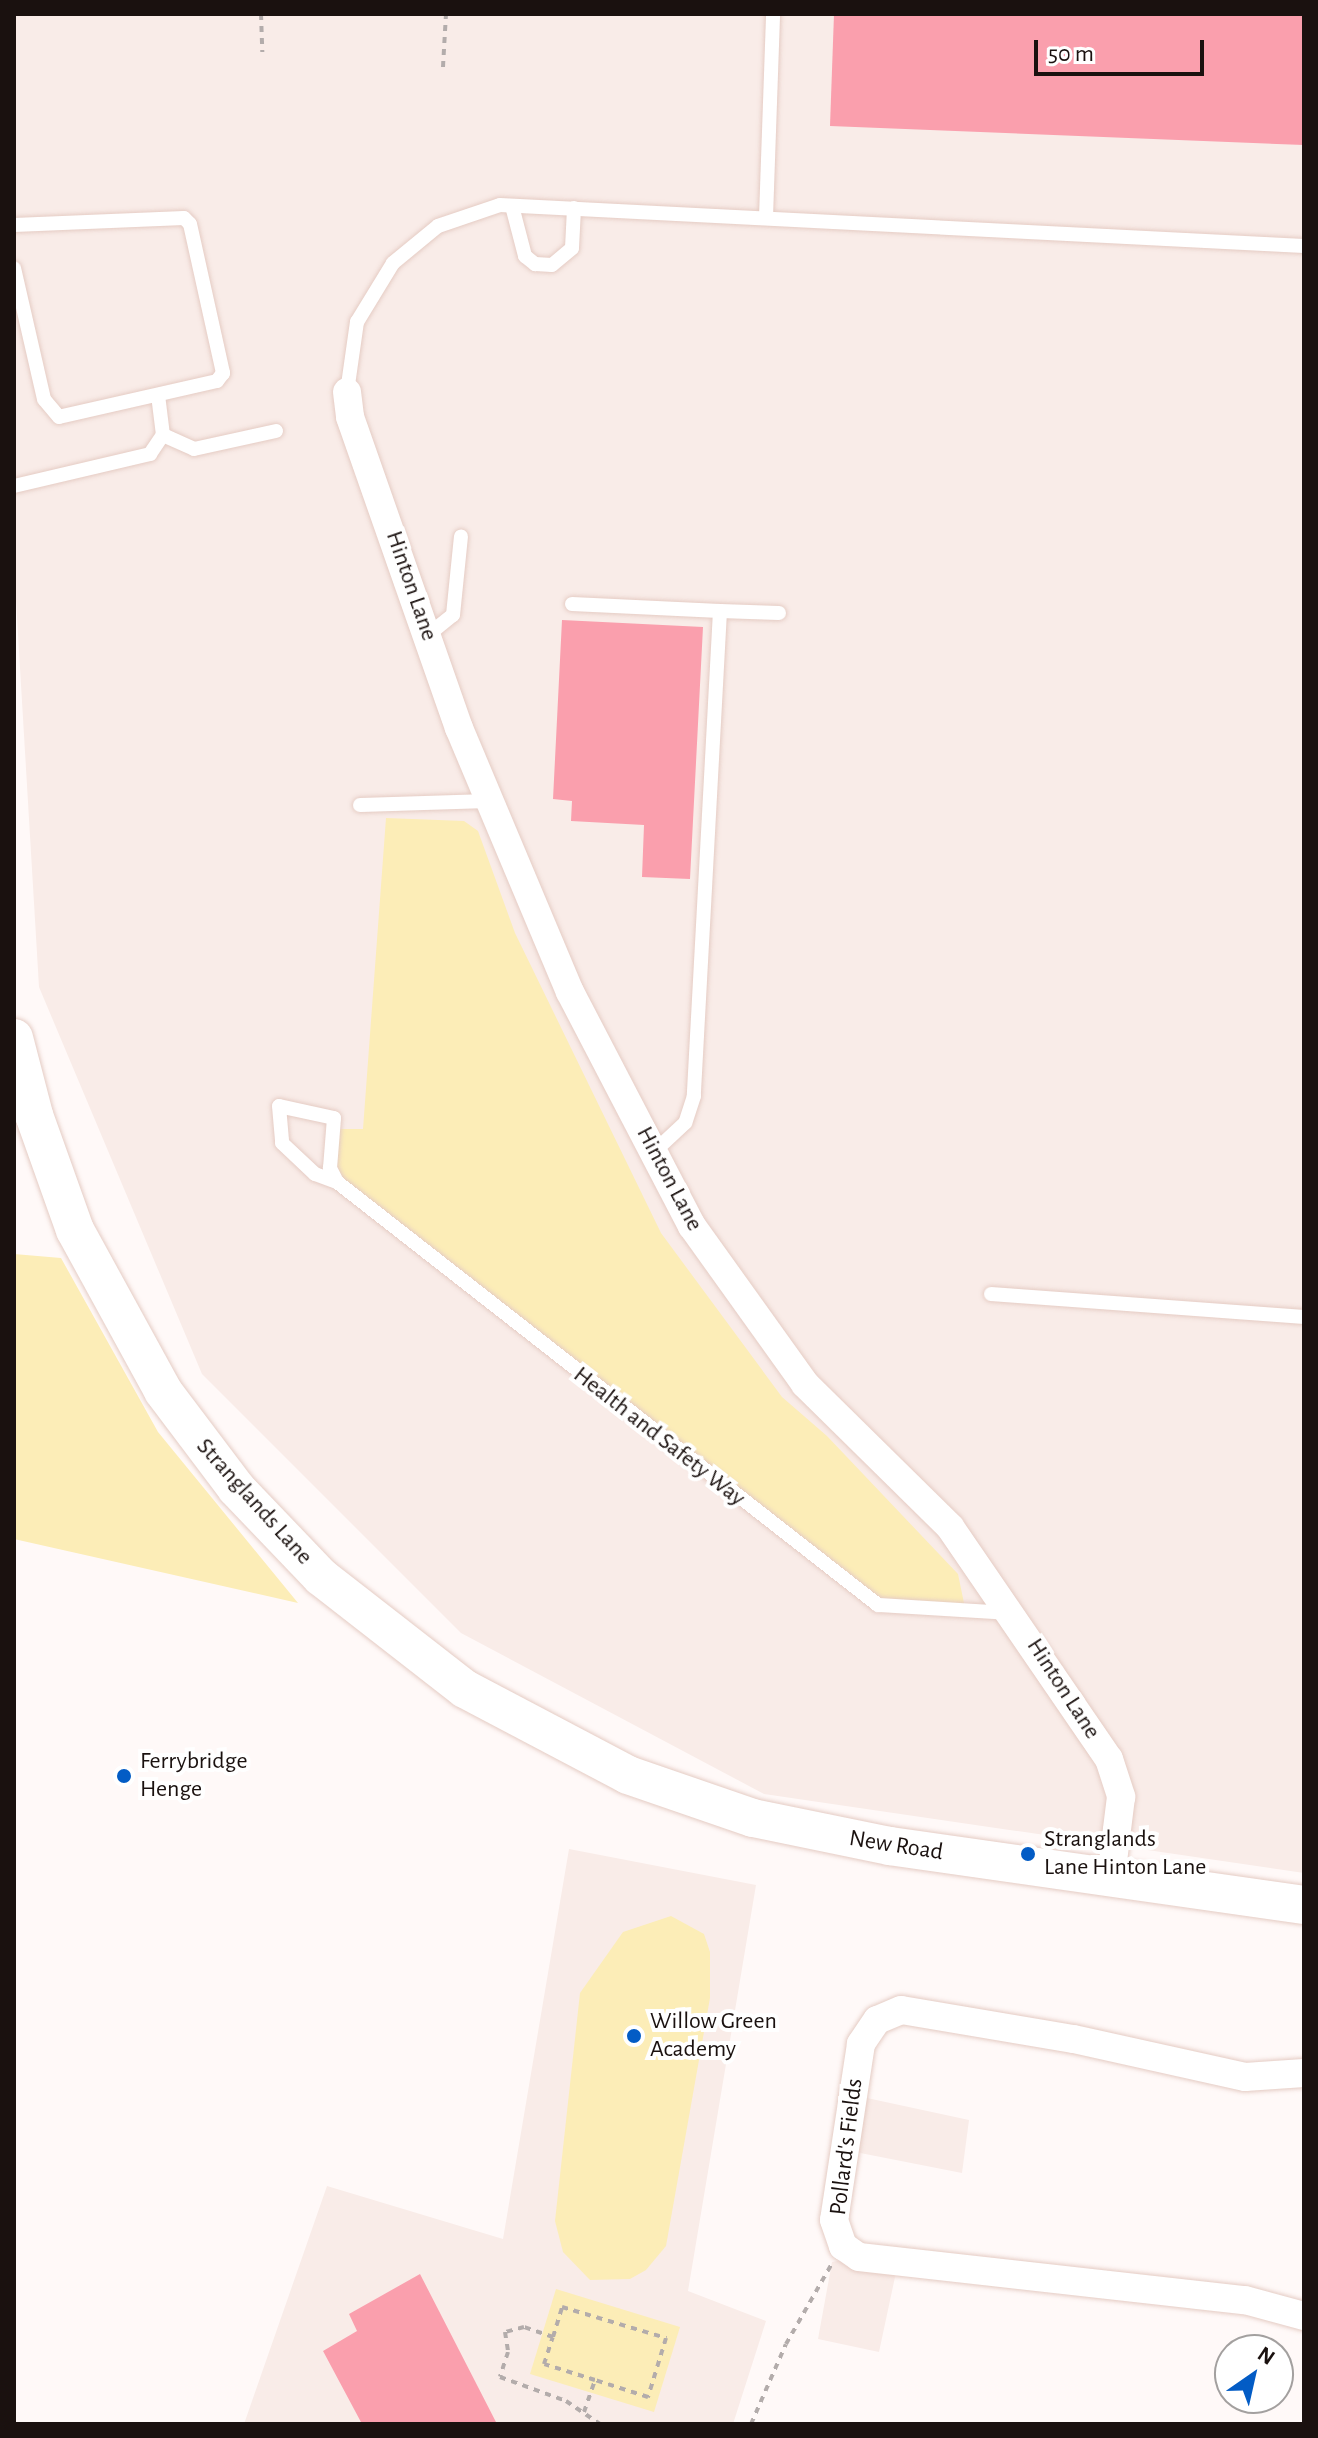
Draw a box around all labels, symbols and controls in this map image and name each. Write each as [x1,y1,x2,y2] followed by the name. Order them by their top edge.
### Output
[1038,24,1208,74] scale bar
[1048,42,1094,66] text: 50 m
[379,527,443,645] street label: Hinton Lane
[630,1122,708,1236] street label: Hinton Lane
[567,1361,751,1513] street label: Health and Safety Way
[190,1433,318,1571] street label: Stranglands Lane
[1020,1633,1106,1745] street label: Hinton Lane
[140,1748,247,1804] place label: Ferrybridge Henge
[115,1767,133,1785] marker: Ferrybridge Henge
[847,1824,945,1868] street label: New Road
[1044,1826,1206,1882] place label: Stranglands Lane Hinton Lane
[1019,1845,1037,1863] marker: Stranglands Lane Hinton Lane
[650,2008,777,2064] place label: Willow Green Academy
[625,2027,643,2045] marker: Willow Green Academy
[824,2077,870,2217] street label: Pollard's Fields
[1214,2334,1294,2414] north arrow
[1254,2342,1279,2369] text: N

